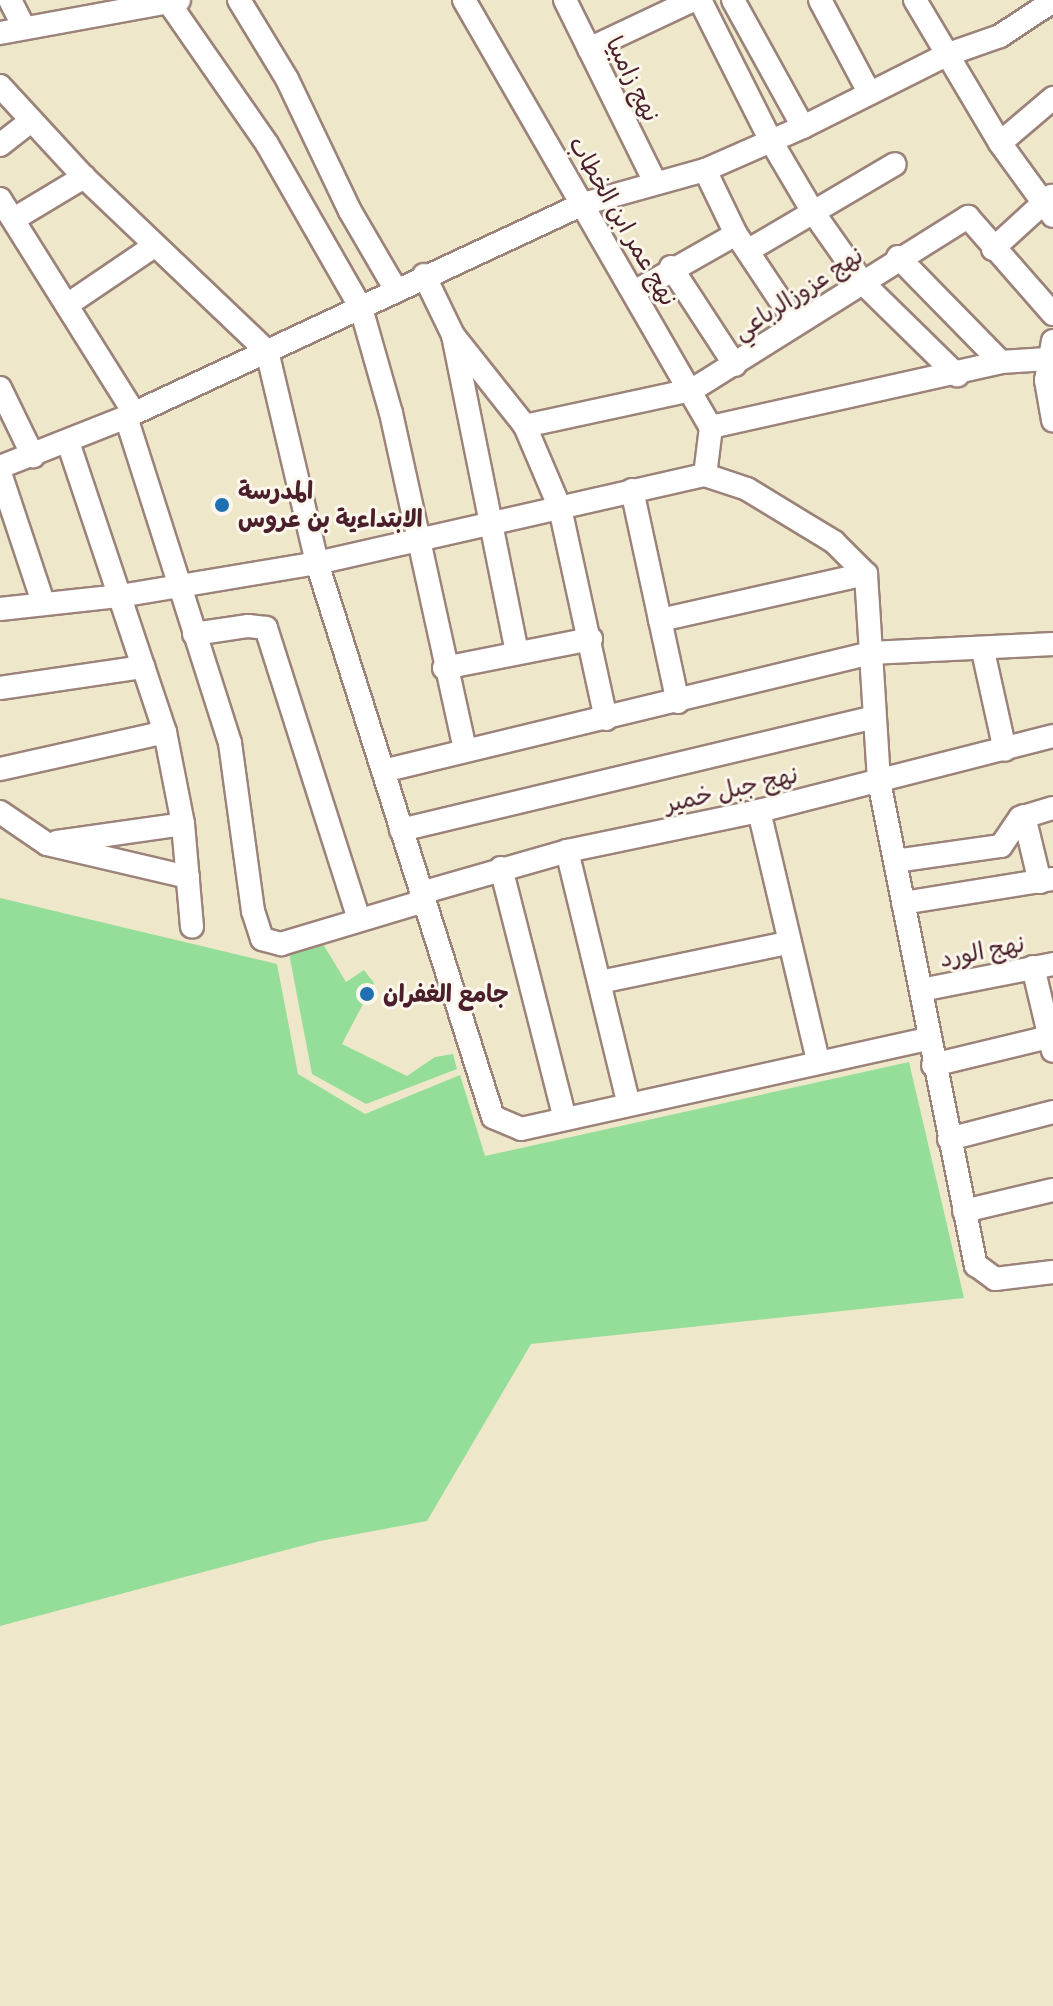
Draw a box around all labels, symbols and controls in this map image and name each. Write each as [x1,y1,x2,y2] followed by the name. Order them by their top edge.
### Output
[600,32,666,126] street label: نهج زامبيا
[563,131,683,311] street label: نهج عمر ابن الخطاب
[728,240,868,346] street label: نهج عزوزالرباعي
[238,477,423,533] place label: المدرسة الابتداءية بن عروس
[213,496,231,514] marker: المدرسة الابتداءية بن عروس
[661,760,801,818] street label: نهج جبل خمير
[937,929,1027,973] street label: نهج الورد
[383,980,509,1008] place label: جامع الغفران
[358,985,376,1003] marker: جامع الغفران

